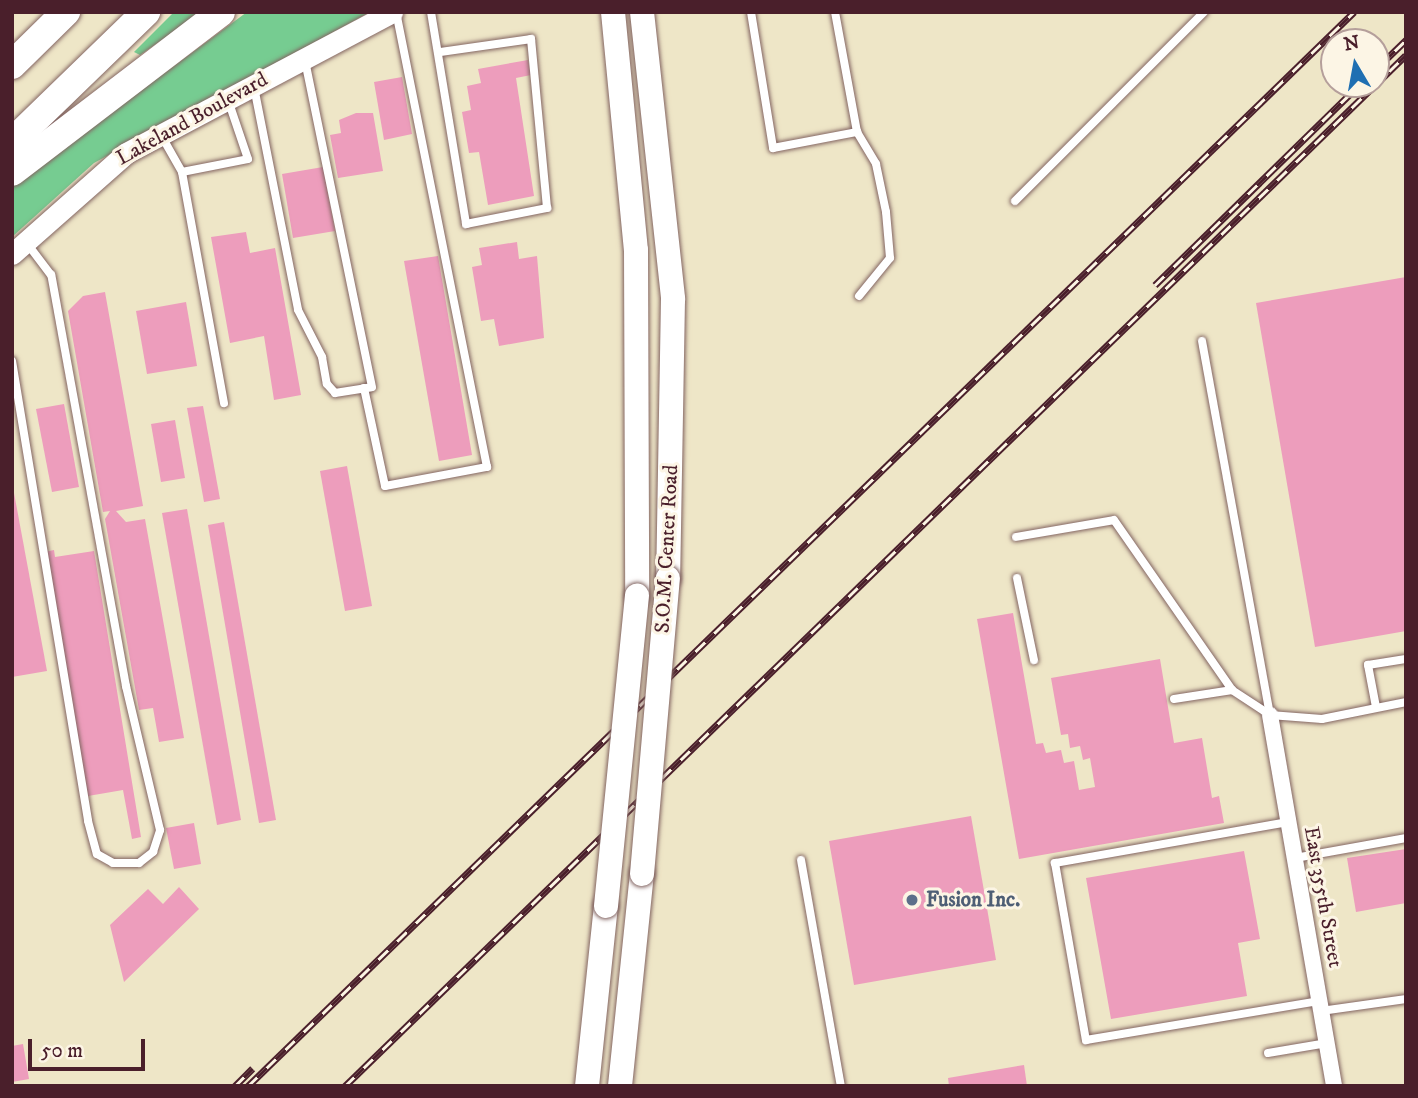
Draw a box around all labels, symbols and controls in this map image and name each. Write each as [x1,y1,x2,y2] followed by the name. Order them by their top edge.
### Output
[1320,28,1390,98] north arrow
[1342,31,1361,56] text: N
[112,67,272,171] street label: Lakeland Boulevard
[650,464,684,634] street label: S.O.M. Center Road
[1298,825,1348,969] street label: East 355th Street
[926,887,1020,913] place label: Fusion Inc.
[904,892,920,908] marker: Fusion Inc.
[32,1024,149,1068] scale bar
[41,1038,83,1064] text: 50 m

